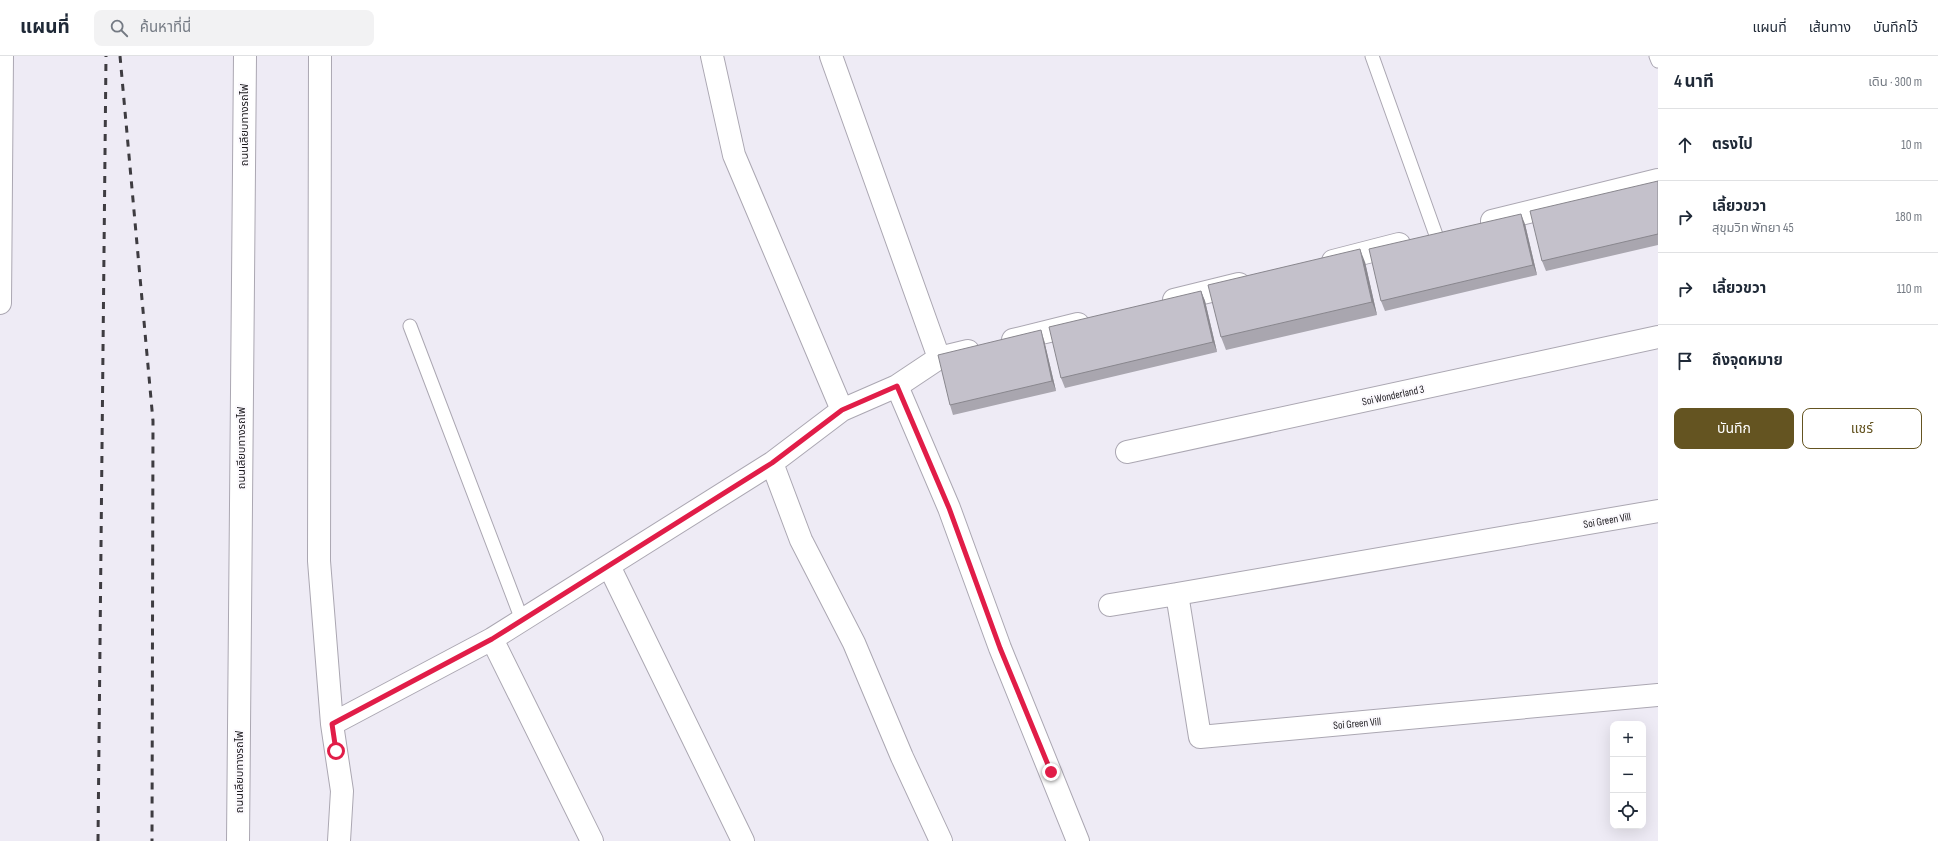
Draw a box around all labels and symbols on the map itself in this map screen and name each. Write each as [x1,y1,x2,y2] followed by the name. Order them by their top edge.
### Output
[238,83,251,166] street label: ถนนเลียบทางรถไฟ
[1361,382,1426,408] street label: Soi Wonderland 3
[235,406,248,489] street label: ถนนเลียบทางรถไฟ
[1582,510,1632,531] street label: Soi Green Vill
[1333,715,1381,732] street label: Soi Green Vill
[233,730,246,813] street label: ถนนเลียบทางรถไฟ
[327,742,345,760] route start
[1042,763,1060,781] route end

